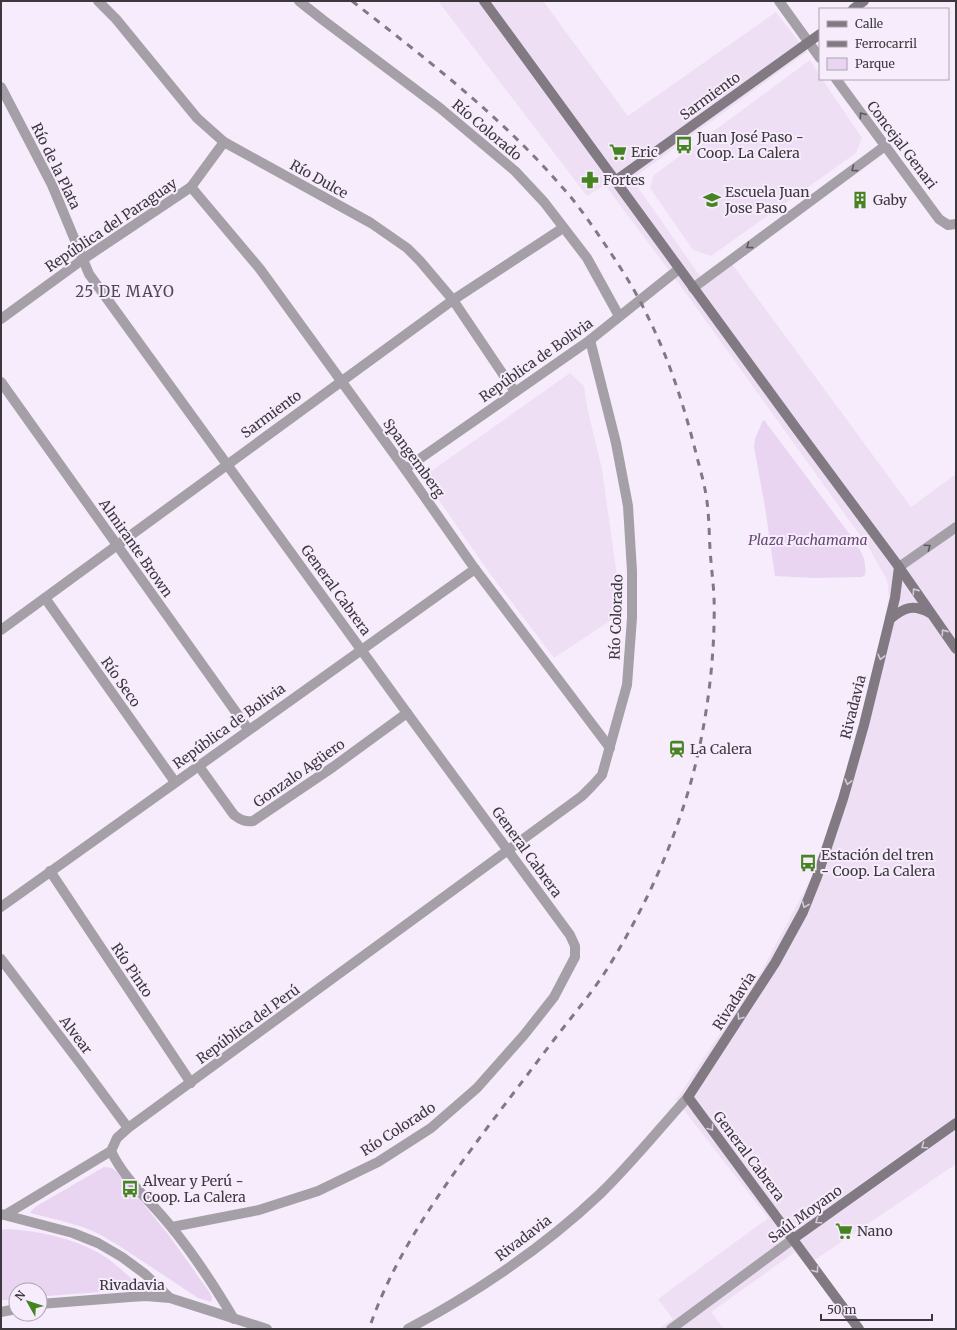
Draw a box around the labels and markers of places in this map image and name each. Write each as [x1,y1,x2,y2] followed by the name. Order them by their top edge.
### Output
[696,128,804,162] place label: Juan José Paso - Coop. La Calera
[674,135,694,155] bus stop icon: Juan José Paso - Coop. La Calera
[608,142,628,162] supermarket icon: Eric
[631,143,658,161] place label: Eric
[580,170,600,190] pharmacy icon: Fortes
[603,171,645,189] place label: Fortes
[724,183,809,217] place label: Escuela Juan Jose Paso
[702,190,722,210] school or university icon: Escuela Juan Jose Paso
[850,190,870,210] building icon: Gaby
[873,191,908,209] place label: Gaby
[667,739,687,759] station icon: La Calera
[690,740,753,758] place label: La Calera
[821,846,936,880] place label: Estación del tren - Coop. La Calera
[798,853,818,873] bus stop icon: Estación del tren - Coop. La Calera
[142,1172,246,1206] place label: Alvear y Perú - Coop. La Calera
[120,1179,140,1199] bus stop icon: Alvear y Perú - Coop. La Calera
[834,1221,854,1241] supermarket icon: Nano
[857,1222,893,1240] place label: Nano

